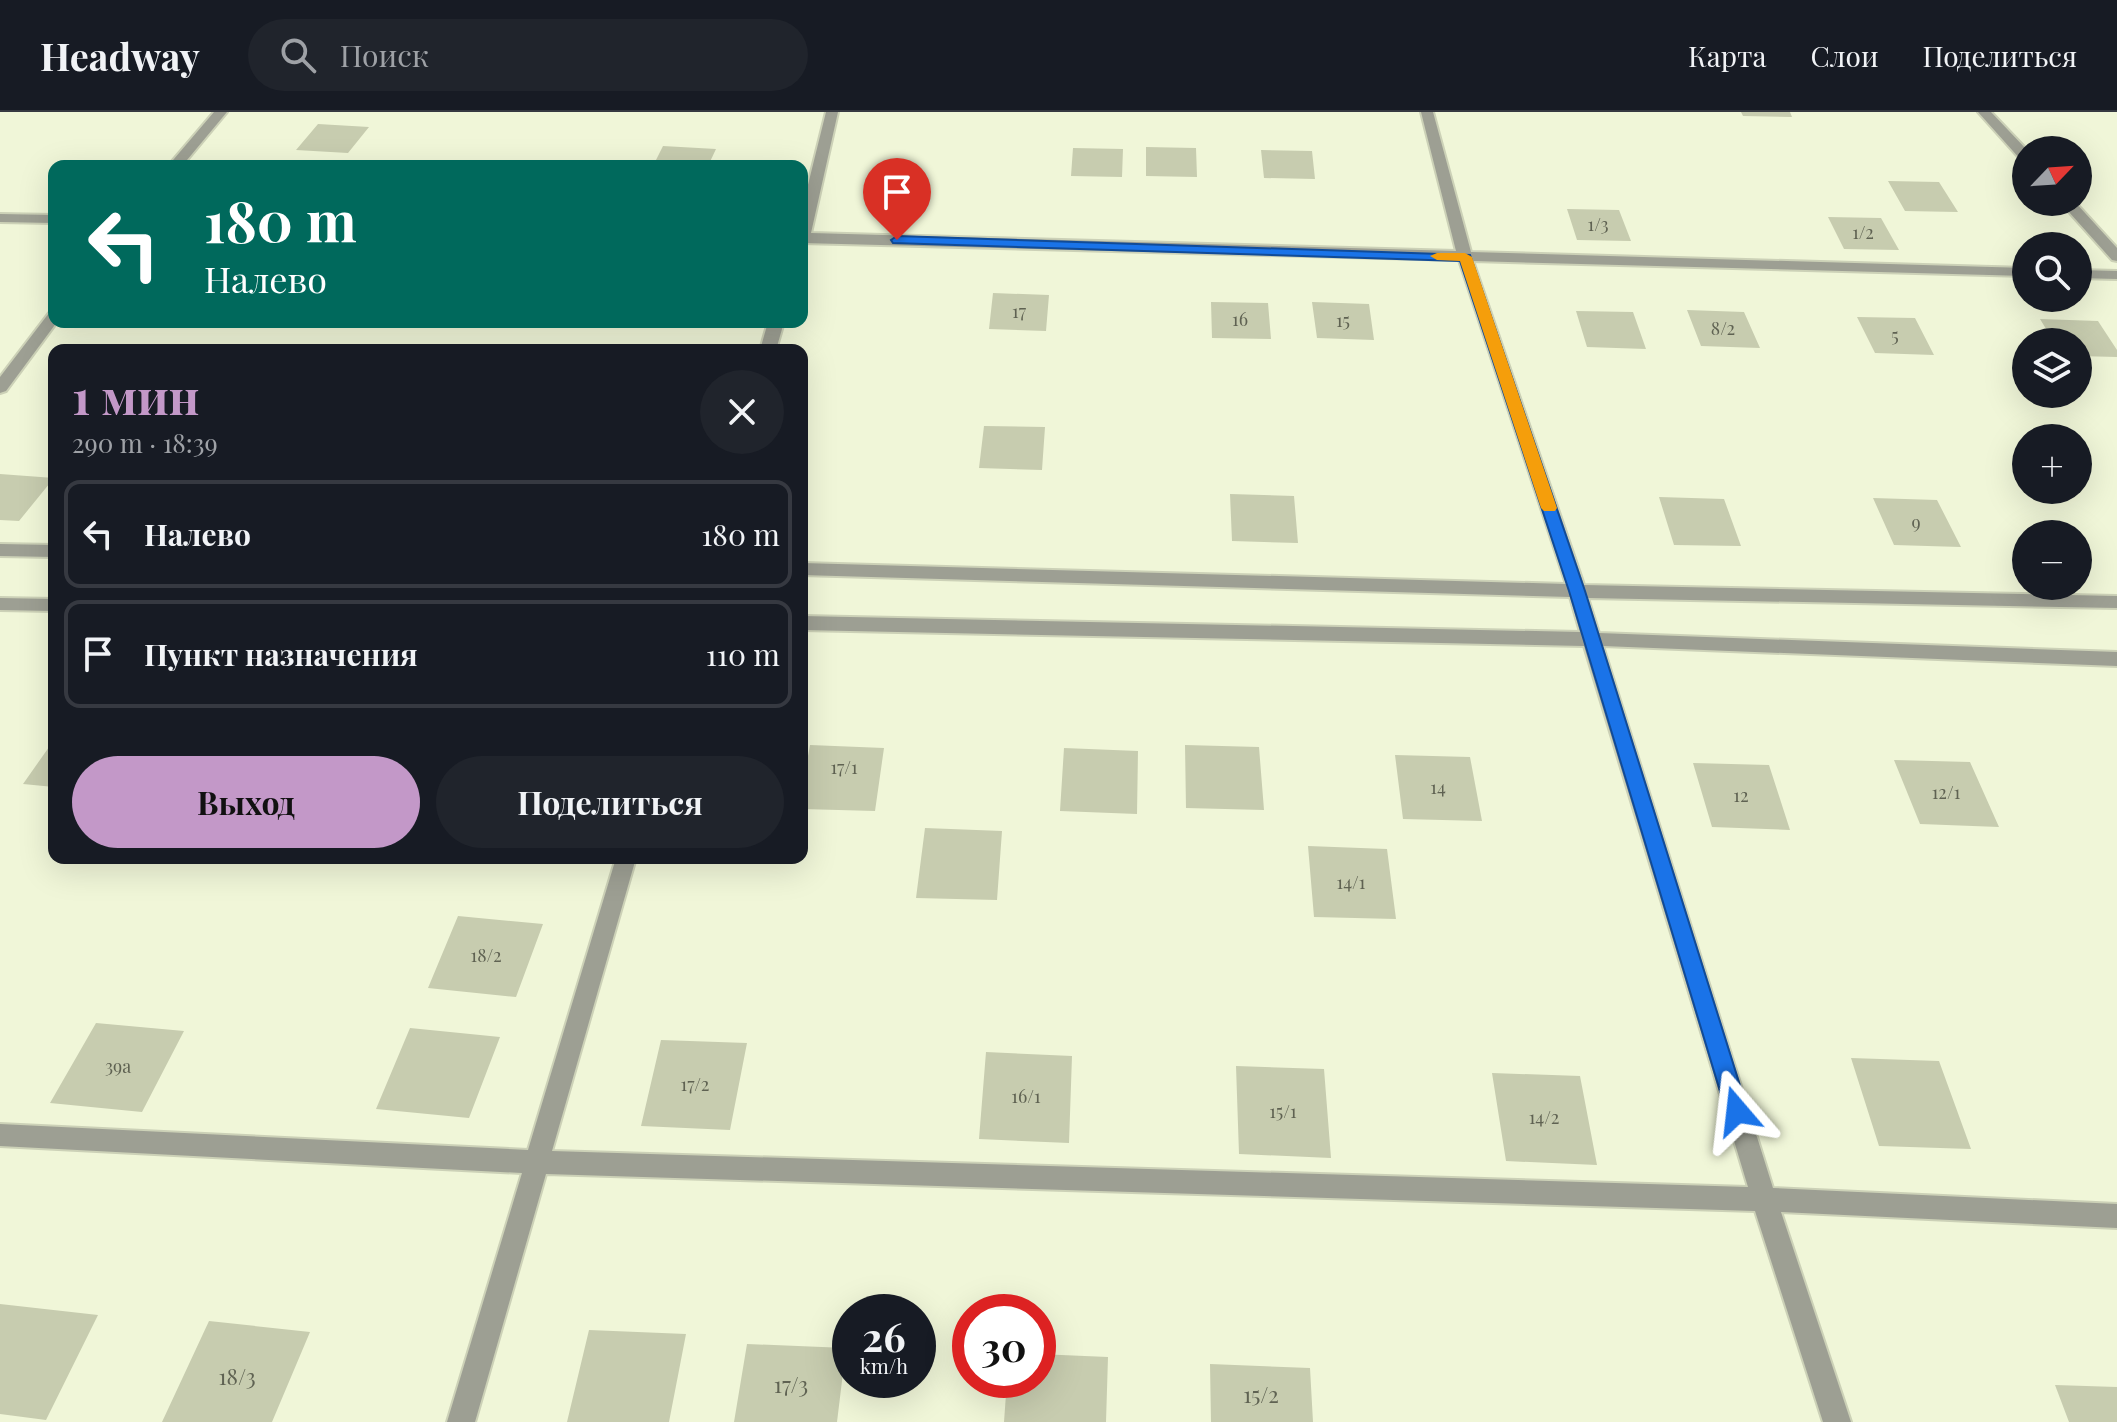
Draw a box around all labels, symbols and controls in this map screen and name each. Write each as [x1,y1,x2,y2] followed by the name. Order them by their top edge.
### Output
[248,19,808,91] search box
[40,30,200,81] text: Headway
[276,33,320,77] icon: search
[340,35,429,75] text: Поиск
[1688,37,1767,74] text: Карта
[1811,37,1878,74] text: Слои
[1922,37,2077,74] text: Поделиться
[2012,136,2092,216] north arrow
[2012,136,2092,600] map controls
[863,158,931,240] pin
[875,170,919,214] icon: arrive
[204,182,357,257] text: 180 m
[72,192,176,296] icon: left
[1587,212,1609,236] house number: 1/3
[1852,220,1874,244] house number: 1/2
[2012,232,2092,312] button: search
[204,254,327,302] text: Налево
[1012,299,1027,323] house number: 17
[1232,307,1248,331] house number: 16
[1336,308,1350,332] house number: 15
[1711,316,1735,340] house number: 8/2
[1891,323,1899,347] house number: 5
[2012,328,2092,408] button: layers
[72,363,199,427] text: 1 мин
[700,370,784,454] button: close
[2012,424,2092,504] button: +
[72,425,218,460] text: 290 m · 18:39
[1911,510,1921,534] house number: 9
[76,512,120,556] icon: left
[144,514,251,554] text: Налево
[701,514,780,554] text: 180 m
[2012,520,2092,600] button: −
[76,632,120,676] icon: arrive
[144,634,418,674] text: Пункт назначения
[706,634,780,674] text: 110 m
[830,755,858,779] house number: 17/1
[72,756,420,848] button: Выход
[436,756,784,848] button: Поделиться
[1430,775,1446,799] house number: 14
[1932,780,1961,804] house number: 12/1
[1733,783,1749,807] house number: 12
[1337,870,1366,894] house number: 14/1
[470,943,502,967] house number: 18/2
[105,1054,131,1078] house number: 39а
[1695,1069,1779,1153] position arrow
[681,1072,709,1096] house number: 17/2
[1011,1084,1041,1108] house number: 16/1
[1269,1099,1297,1123] house number: 15/1
[1529,1105,1559,1129] house number: 14/2
[952,1294,1056,1398] speed limit sign: 30
[862,1309,906,1362] text: 26
[860,1352,908,1379] text: km/h
[218,1361,256,1391] house number: 18/3
[774,1369,808,1399] house number: 17/3
[1243,1379,1279,1409] house number: 15/2

